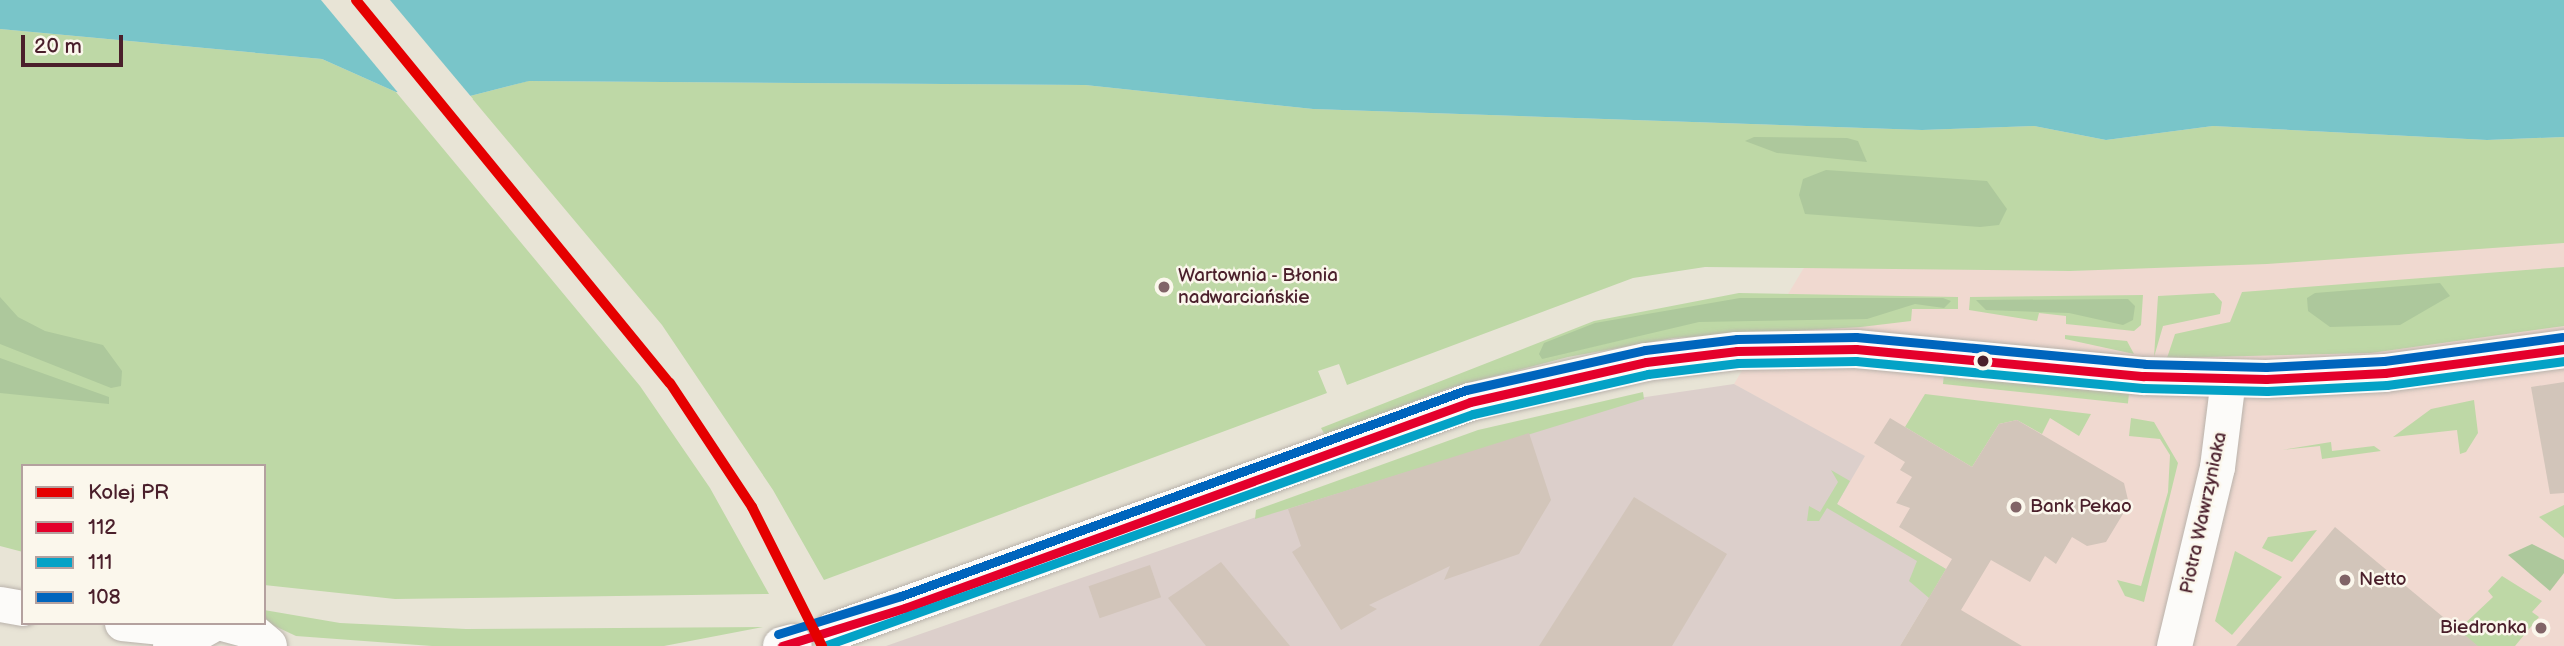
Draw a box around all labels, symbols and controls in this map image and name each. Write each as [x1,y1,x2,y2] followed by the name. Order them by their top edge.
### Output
[24,21,126,65] scale bar
[34,34,82,59] text: 20 m
[1178,265,1339,309] place label: Wartownia - Błonia nadwarciańskie
[1156,279,1172,295] marker: Wartownia - Błonia nadwarciańskie
[1976,354,1990,368] unlabelled marker
[2176,430,2232,596] street label: Piotra Wawrzyniaka
[21,464,266,625] legend
[88,480,169,505] text: Kolej PR
[2030,496,2132,518] place label: Bank Pekao
[2008,499,2024,515] marker: Bank Pekao
[88,515,117,540] text: 112
[88,550,112,575] text: 111
[2359,569,2406,591] place label: Netto
[2337,572,2353,588] marker: Netto
[88,585,121,610] text: 108
[2440,617,2527,639] place label: Biedronka
[2533,620,2549,636] marker: Biedronka

